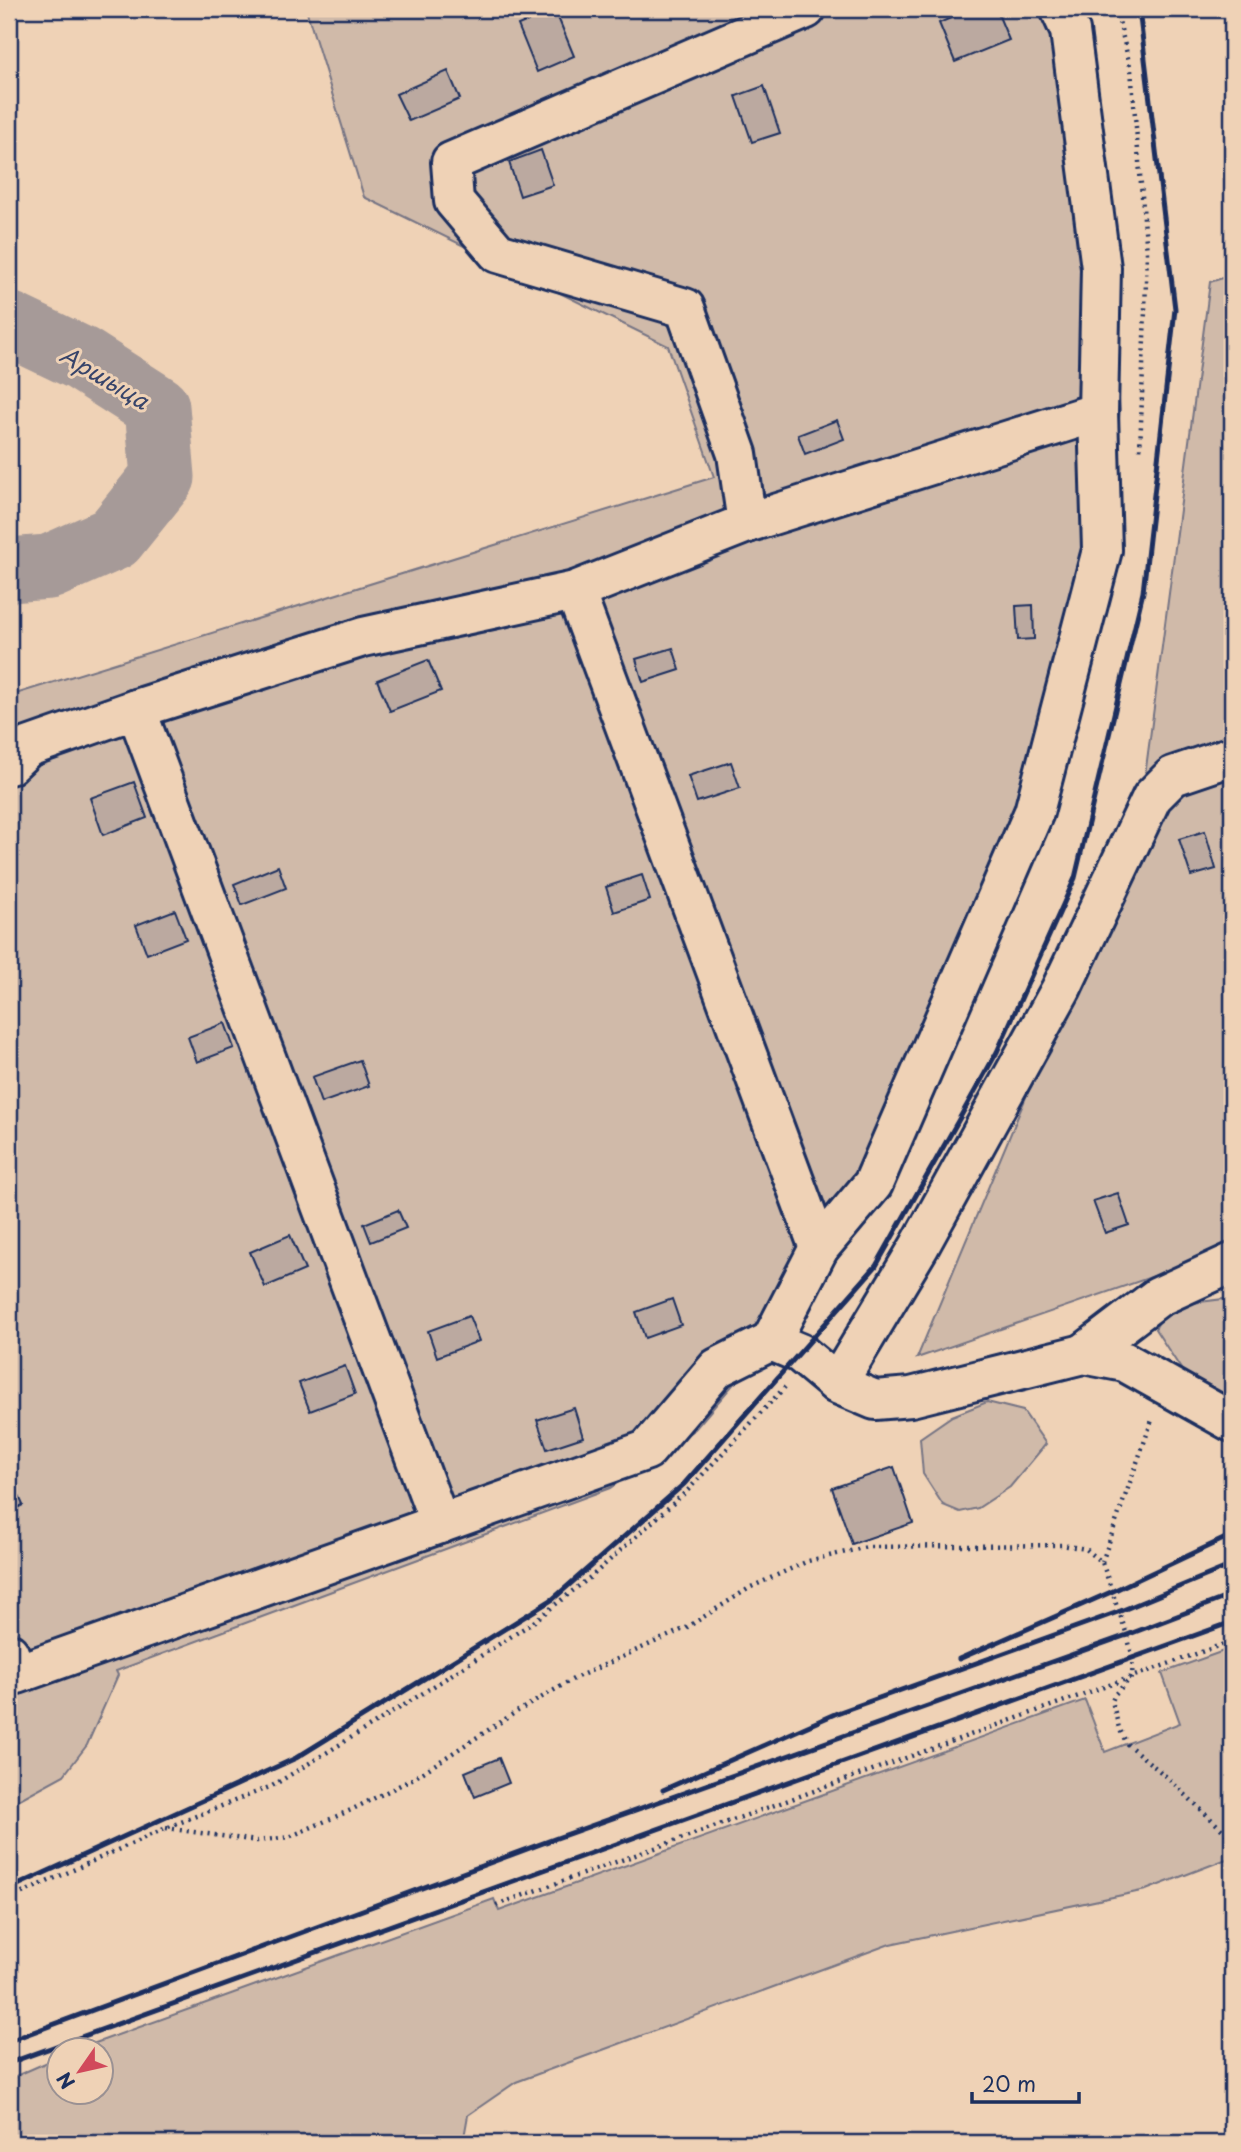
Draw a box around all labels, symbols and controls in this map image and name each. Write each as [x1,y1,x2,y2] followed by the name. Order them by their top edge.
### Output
[54,337,157,418] water label: Аршыца
[46,2036,116,2106] north arrow
[972,2061,1078,2105] scale bar
[49,2067,81,2095] text: N
[982,2067,1036,2099] text: 20 m

